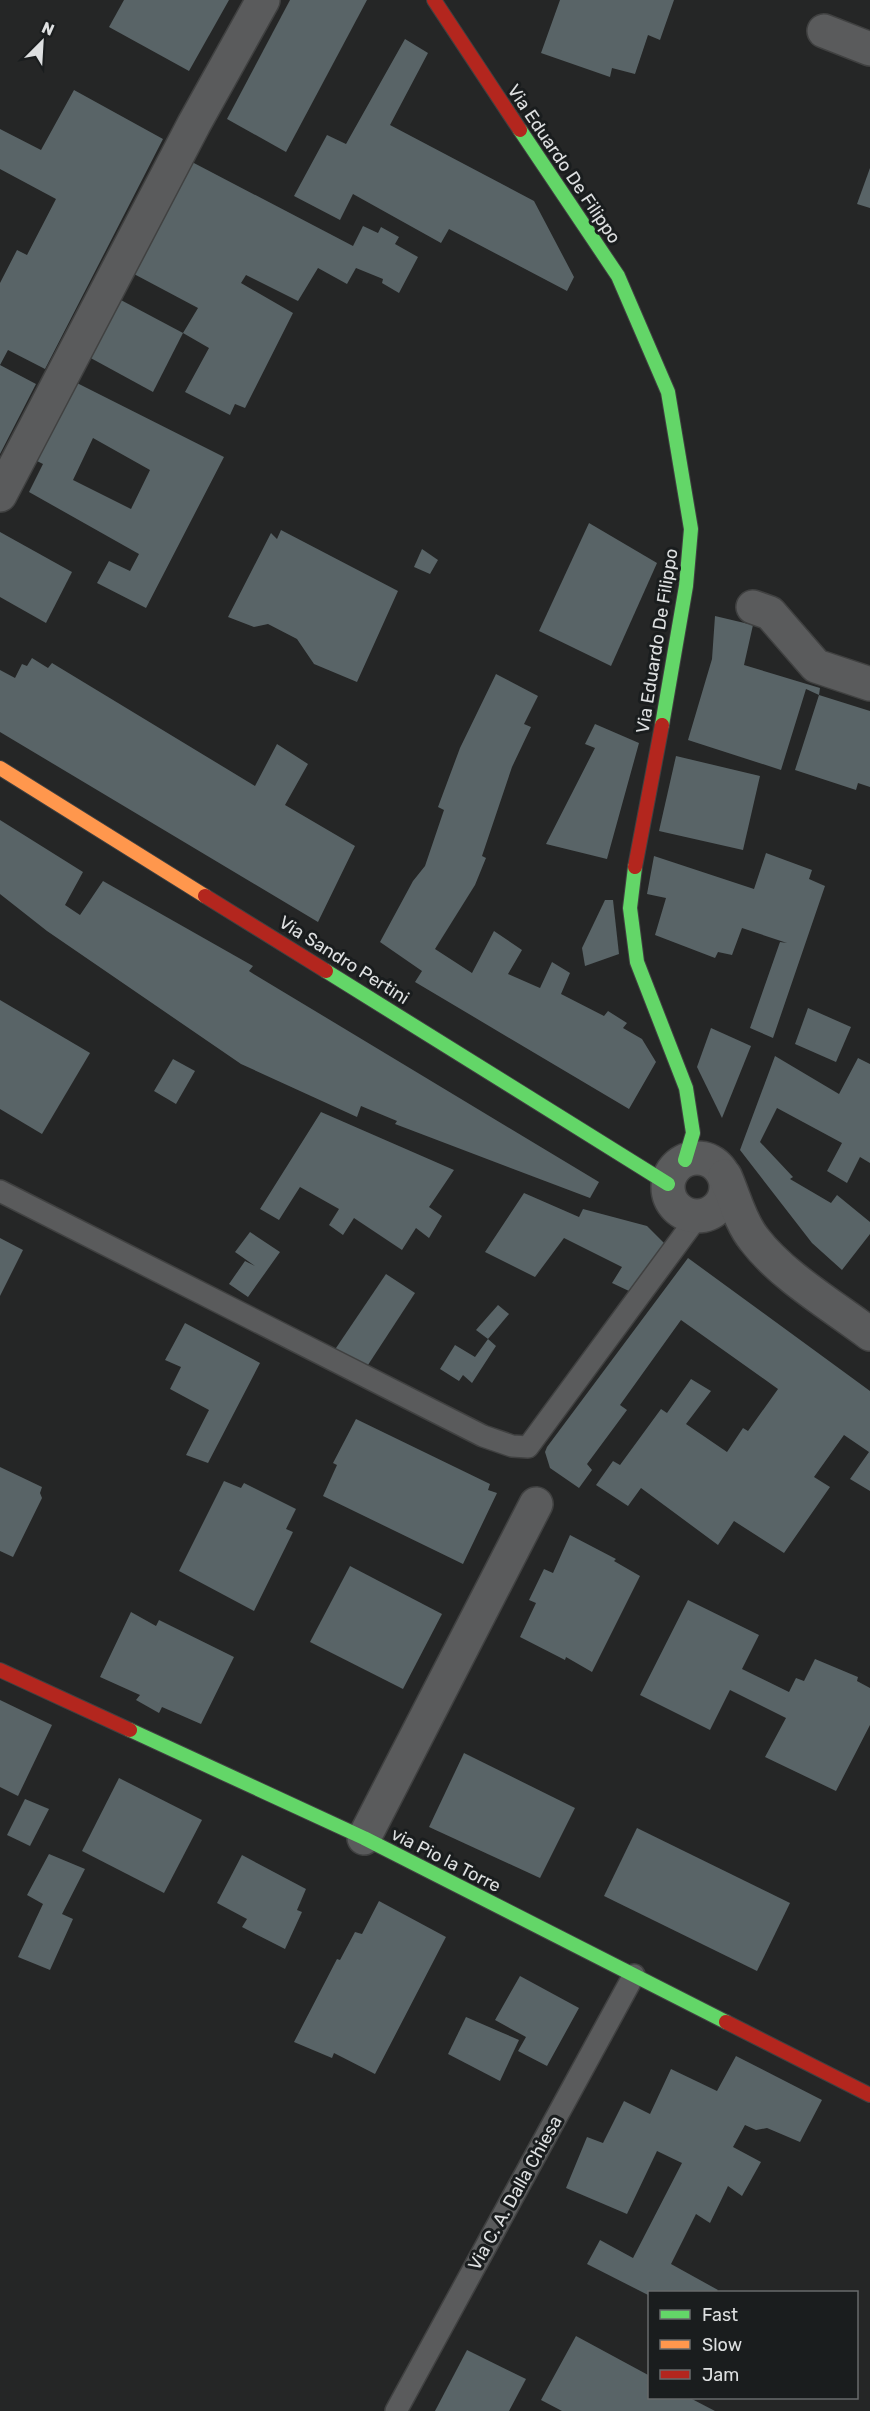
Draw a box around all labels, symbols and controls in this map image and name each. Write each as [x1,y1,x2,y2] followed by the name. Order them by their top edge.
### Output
[12,12,72,72] north arrow
[39,18,57,40] text: N
[503,80,625,248] street label: Via Eduardo De Filippo
[632,547,682,735] street label: Via Eduardo De Filippo
[275,911,413,1009] street label: Via Sandro Pertini
[387,1823,505,1897] street label: via Pio la Torre
[463,2112,567,2274] street label: Via C. A. Dalla Chiesa
[648,2291,858,2399] legend
[702,2304,738,2326] text: Fast
[702,2334,742,2356] text: Slow
[702,2364,739,2386] text: Jam

